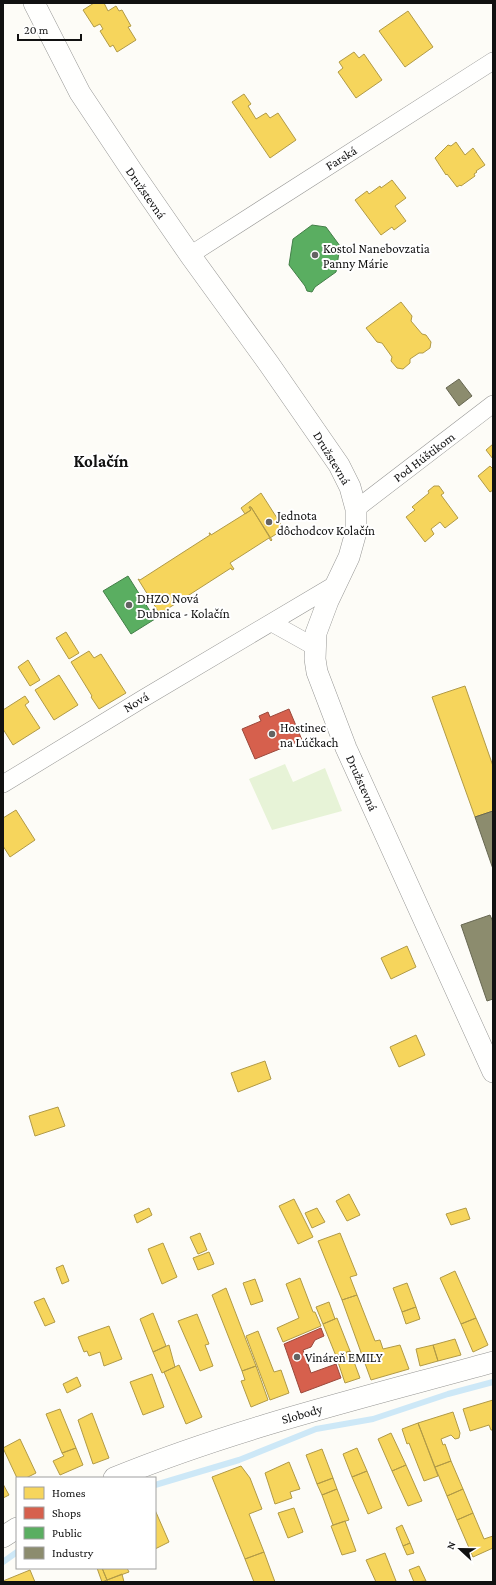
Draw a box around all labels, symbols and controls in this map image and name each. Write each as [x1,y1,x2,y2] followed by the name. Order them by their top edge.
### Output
[18,16,81,42] scale bar
[24,23,49,37] text: 20 m
[323,143,359,173] street label: Farská
[123,164,169,222] street label: Družstevná
[323,241,430,271] place label: Kostol Nanebovzatia Panny Márie
[310,250,320,260] marker: Kostol Nanebovzatia Panny Márie
[310,429,354,487] street label: Družstevná
[390,429,458,485] street label: Pod Húštikom
[74,452,129,471] district label: Kolačín
[276,508,375,538] place label: Jednota dôchodcov Kolačín
[264,517,274,527] marker: Jednota dôchodcov Kolačín
[137,591,230,621] place label: DHZO Nová Dubnica - Kolačín
[124,600,134,610] marker: DHZO Nová Dubnica - Kolačín
[121,689,151,715] street label: Nová
[280,720,339,750] place label: Hostinec na Lúčkach
[267,729,277,739] marker: Hostinec na Lúčkach
[343,753,381,813] street label: Družstevná
[305,1350,383,1365] place label: Vináreň EMILY
[292,1352,302,1362] marker: Vináreň EMILY
[280,1401,325,1427] street label: Slobody
[16,1477,156,1569] legend
[52,1486,86,1500] text: Homes
[52,1506,81,1520] text: Shops
[52,1526,82,1540] text: Public
[440,1529,480,1569] north arrow
[444,1539,458,1551] text: N
[52,1546,94,1560] text: Industry

